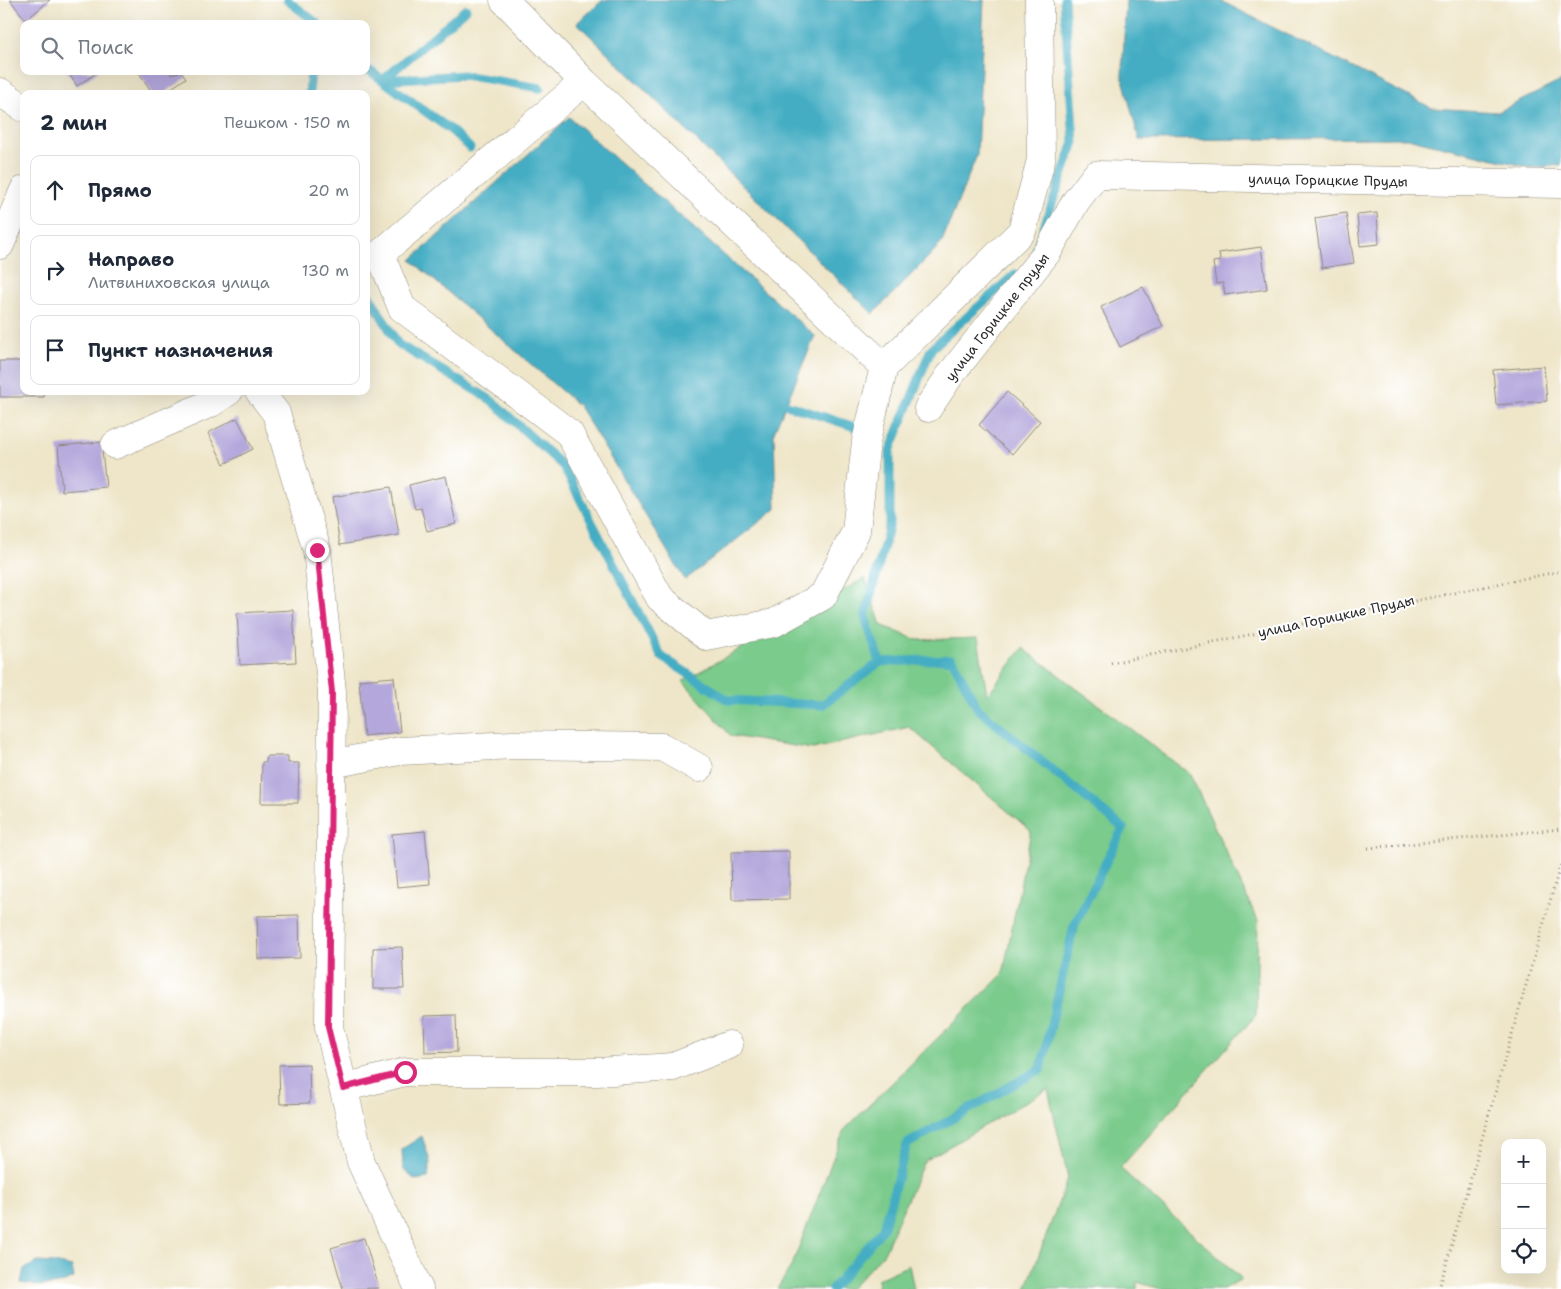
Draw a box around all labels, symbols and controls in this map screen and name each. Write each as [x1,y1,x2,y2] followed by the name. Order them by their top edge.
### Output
[20,20,370,75] search box
[38,34,66,62] icon: search
[78,35,133,60] text: Поиск
[40,109,107,137] text: 2 мин
[224,112,350,133] text: Пешком · 150 m
[1248,170,1408,190] street label: улица Горицкие Пруды
[41,176,69,204] icon: ahead
[88,178,152,203] text: Прямо
[308,180,349,201] text: 20 m
[88,247,174,272] text: Направо
[941,249,1053,385] street label: улица Горицкие пруды
[41,256,69,284] icon: right
[302,260,349,281] text: 130 m
[88,272,270,293] text: Литвиниховская улица
[41,336,69,364] icon: arrive
[88,338,273,363] text: Пункт назначения
[306,539,329,562] route end
[1256,591,1416,641] street label: улица Горицкие Пруды
[394,1061,417,1084] route start
[1501,1139,1546,1274] map controls
[1501,1139,1546,1184] button: +
[1501,1184,1546,1229] button: −
[1501,1229,1546,1274] button: locate

